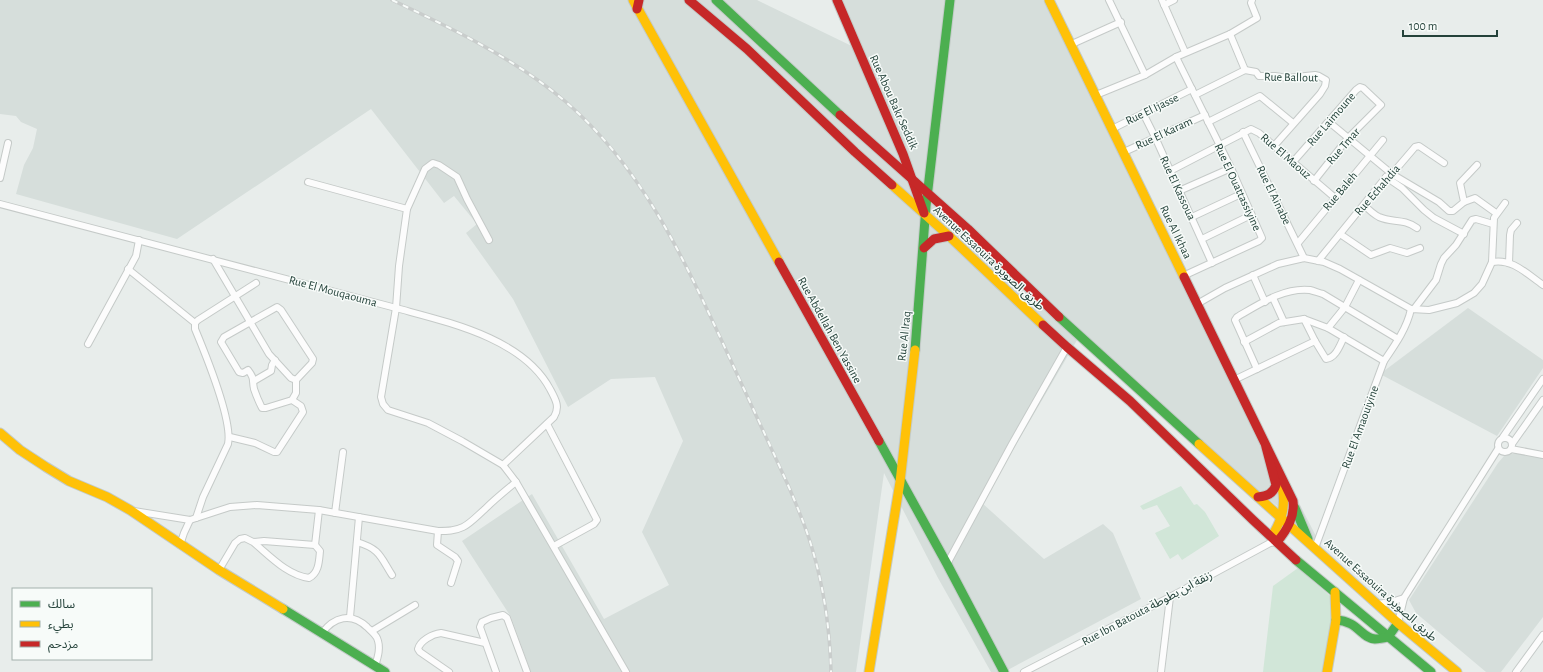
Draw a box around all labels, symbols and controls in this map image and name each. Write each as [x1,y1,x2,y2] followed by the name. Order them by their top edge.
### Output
[1403,12,1497,38] scale bar
[1409,20,1437,32] text: 100 m
[868,53,920,152] street label: Rue Abou Bakr Seddik
[1264,71,1318,83] street label: Rue Ballout
[1305,90,1357,148] street label: Rue Laimoune
[1124,91,1181,128] street label: Rue El Ijasse
[1134,115,1194,151] street label: Rue El Karam
[1324,125,1362,167] street label: Rue Tmar
[1258,131,1314,181] street label: Rue El Maouz
[1212,142,1263,233] street label: Rue El Ouattassiyine
[1158,154,1198,222] street label: Rue El Kassoua
[1352,162,1402,218] street label: Rue Echahdia
[1255,164,1293,226] street label: Rue El Ainabe
[1320,169,1360,213] street label: Rue Baleh
[1158,203,1194,261] street label: Rue Al Ikhaa
[930,204,1047,314] street label: Avenue Essaouira طريق الصويرة
[288,273,379,309] street label: Rue El Mouqaouma
[796,275,864,385] street label: Rue Abdellah Ben Yassine
[895,310,913,362] street label: Rue Al Iraq
[1339,384,1382,470] street label: Rue El Amaouiyine
[1321,536,1440,645] street label: Avenue Essaouira طريق الصويرة
[1080,569,1215,648] street label: Rue Ibn Batouta زنقة ابن بطوطة
[12,588,152,660] legend
[48,598,75,610] text: سالك
[48,618,74,634] text: بطيء
[48,638,78,653] text: مزدحم

